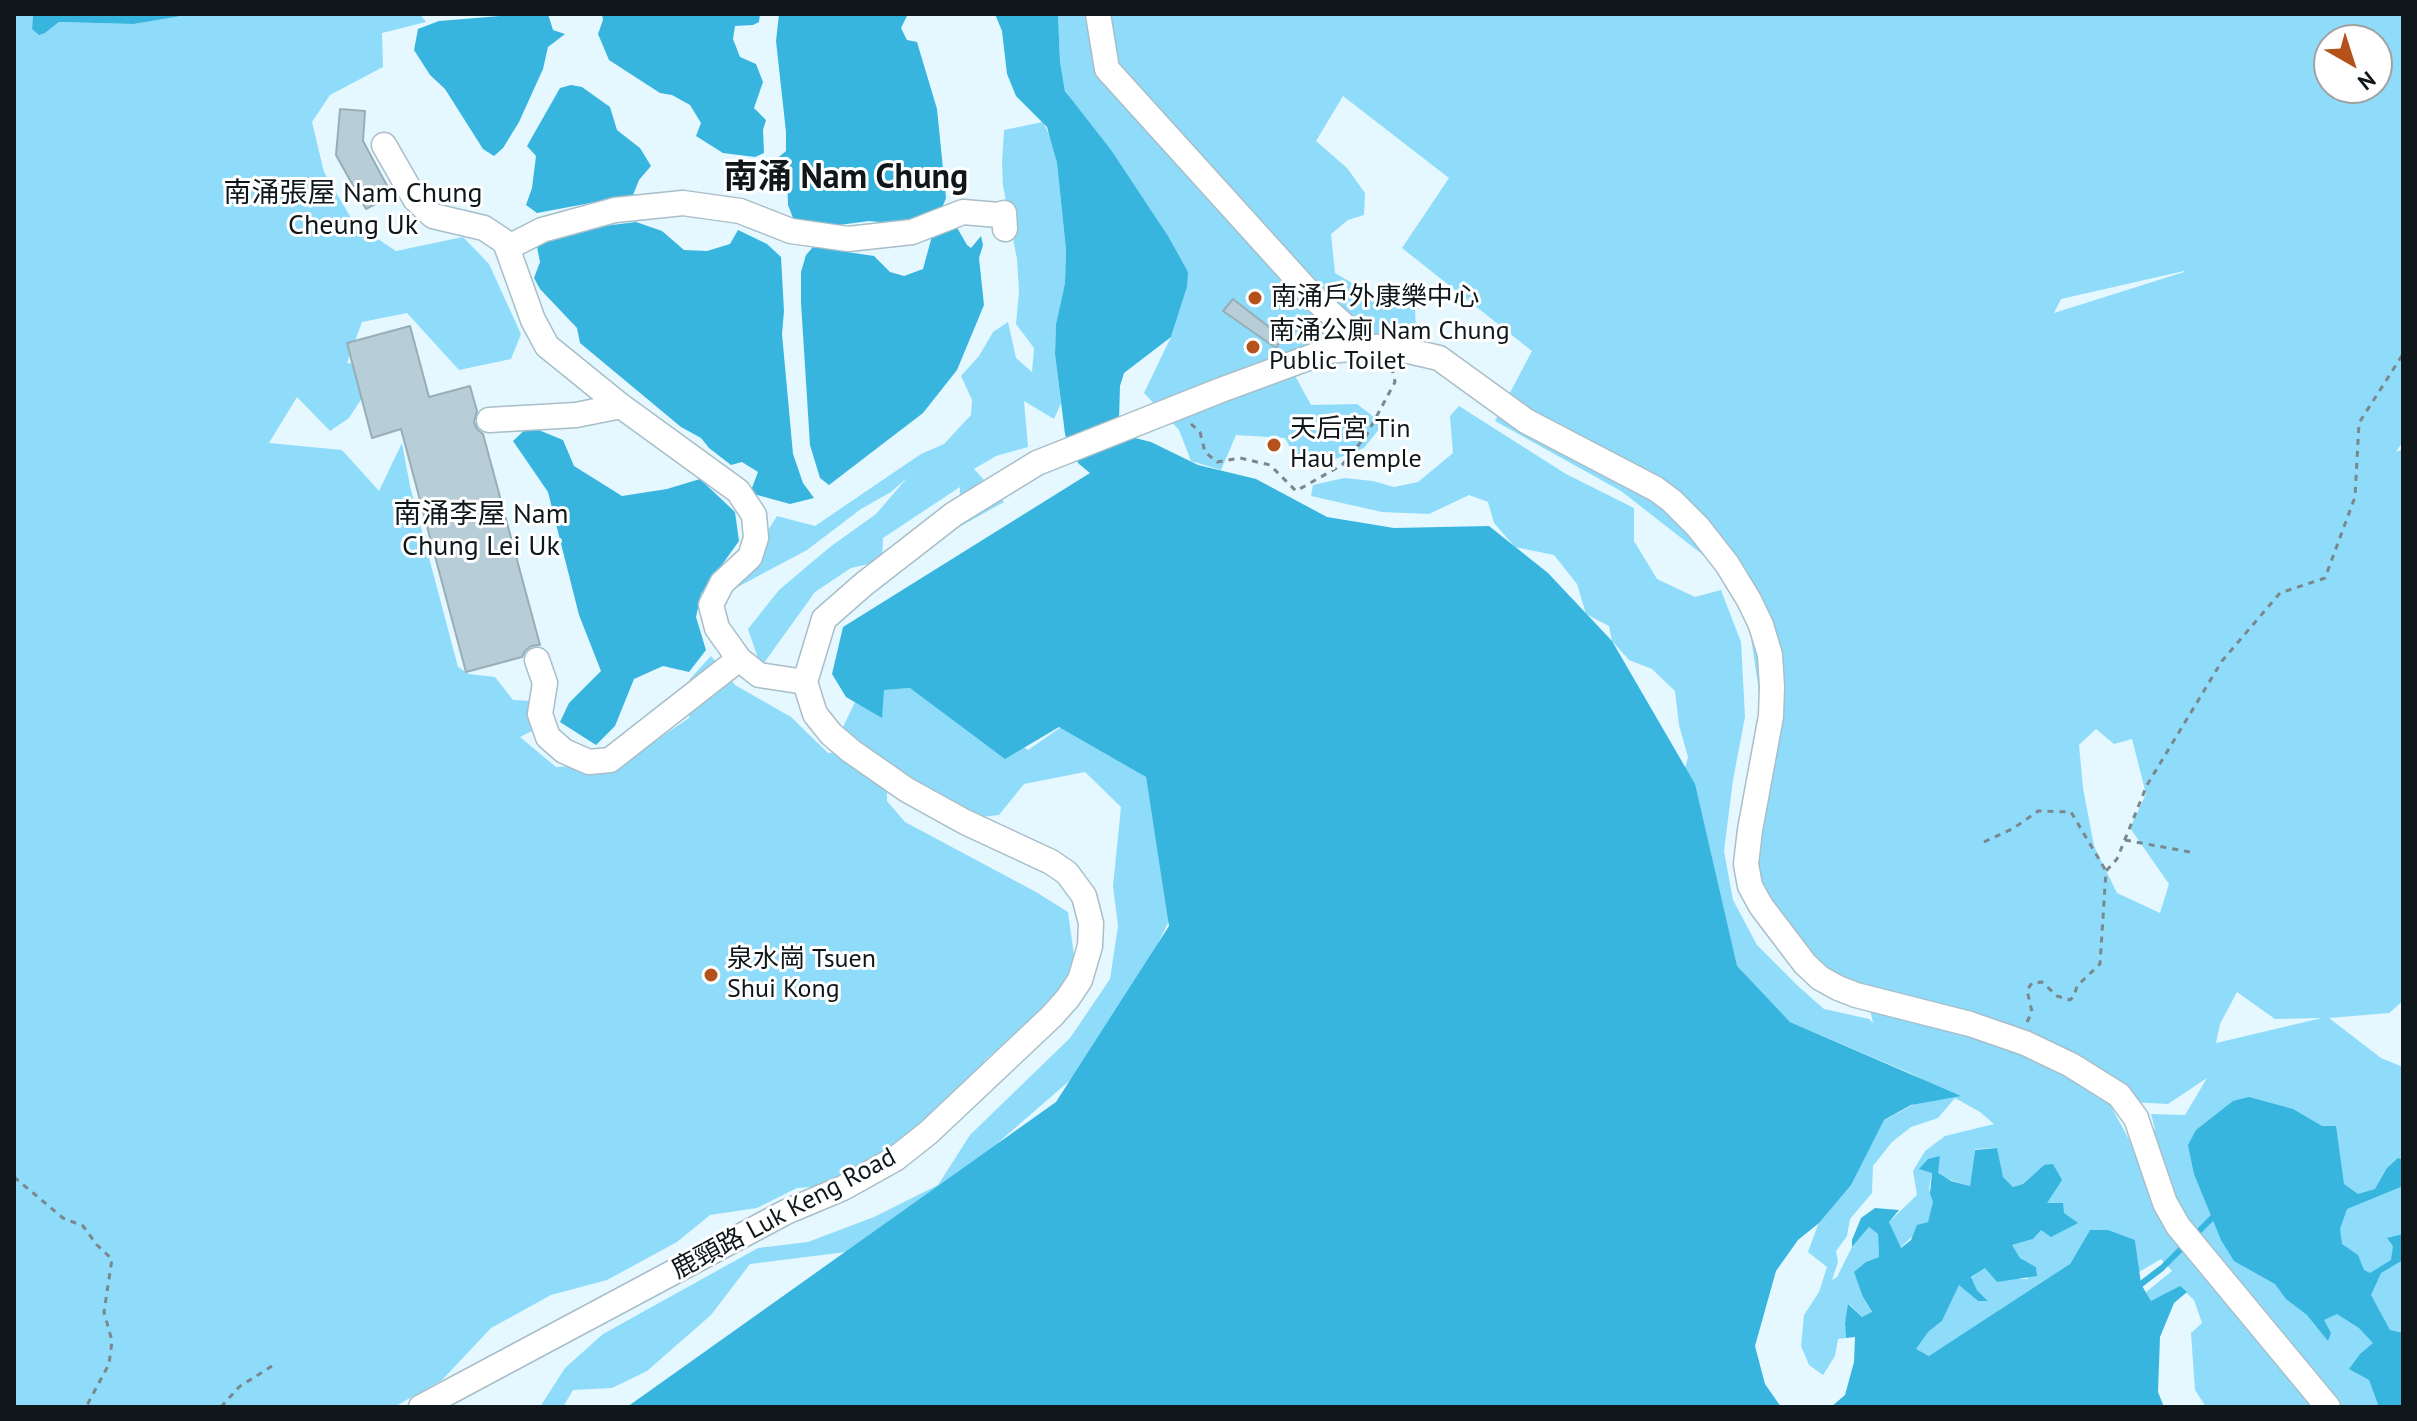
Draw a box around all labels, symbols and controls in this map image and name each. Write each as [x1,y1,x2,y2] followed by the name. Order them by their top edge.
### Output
[2313,24,2393,104] north arrow
[2352,66,2381,97] text: N
[724,158,968,198] district label: 南涌 Nam Chung
[223,177,483,243] district label: 南涌張屋 Nam Chung Cheung Uk
[1271,282,1479,314] place label: 南涌戶外康樂中心
[1246,289,1264,307] marker: 南涌戶外康樂中心
[1269,316,1510,378] place label: 南涌公廁 Nam Chung Public Toilet
[1244,338,1262,356] marker: 南涌公廁 Nam Chung Public Toilet
[1290,414,1422,476] place label: 天后宮 Tin Hau Temple
[1265,436,1283,454] marker: 天后宮 Tin Hau Temple
[390,498,572,564] district label: 南涌李屋 Nam Chung Lei Uk
[727,944,876,1006] place label: 泉水崗 Tsuen Shui Kong
[702,966,720,984] marker: 泉水崗 Tsuen Shui Kong
[667,1142,901,1286] street label: 鹿頸路 Luk Keng Road

